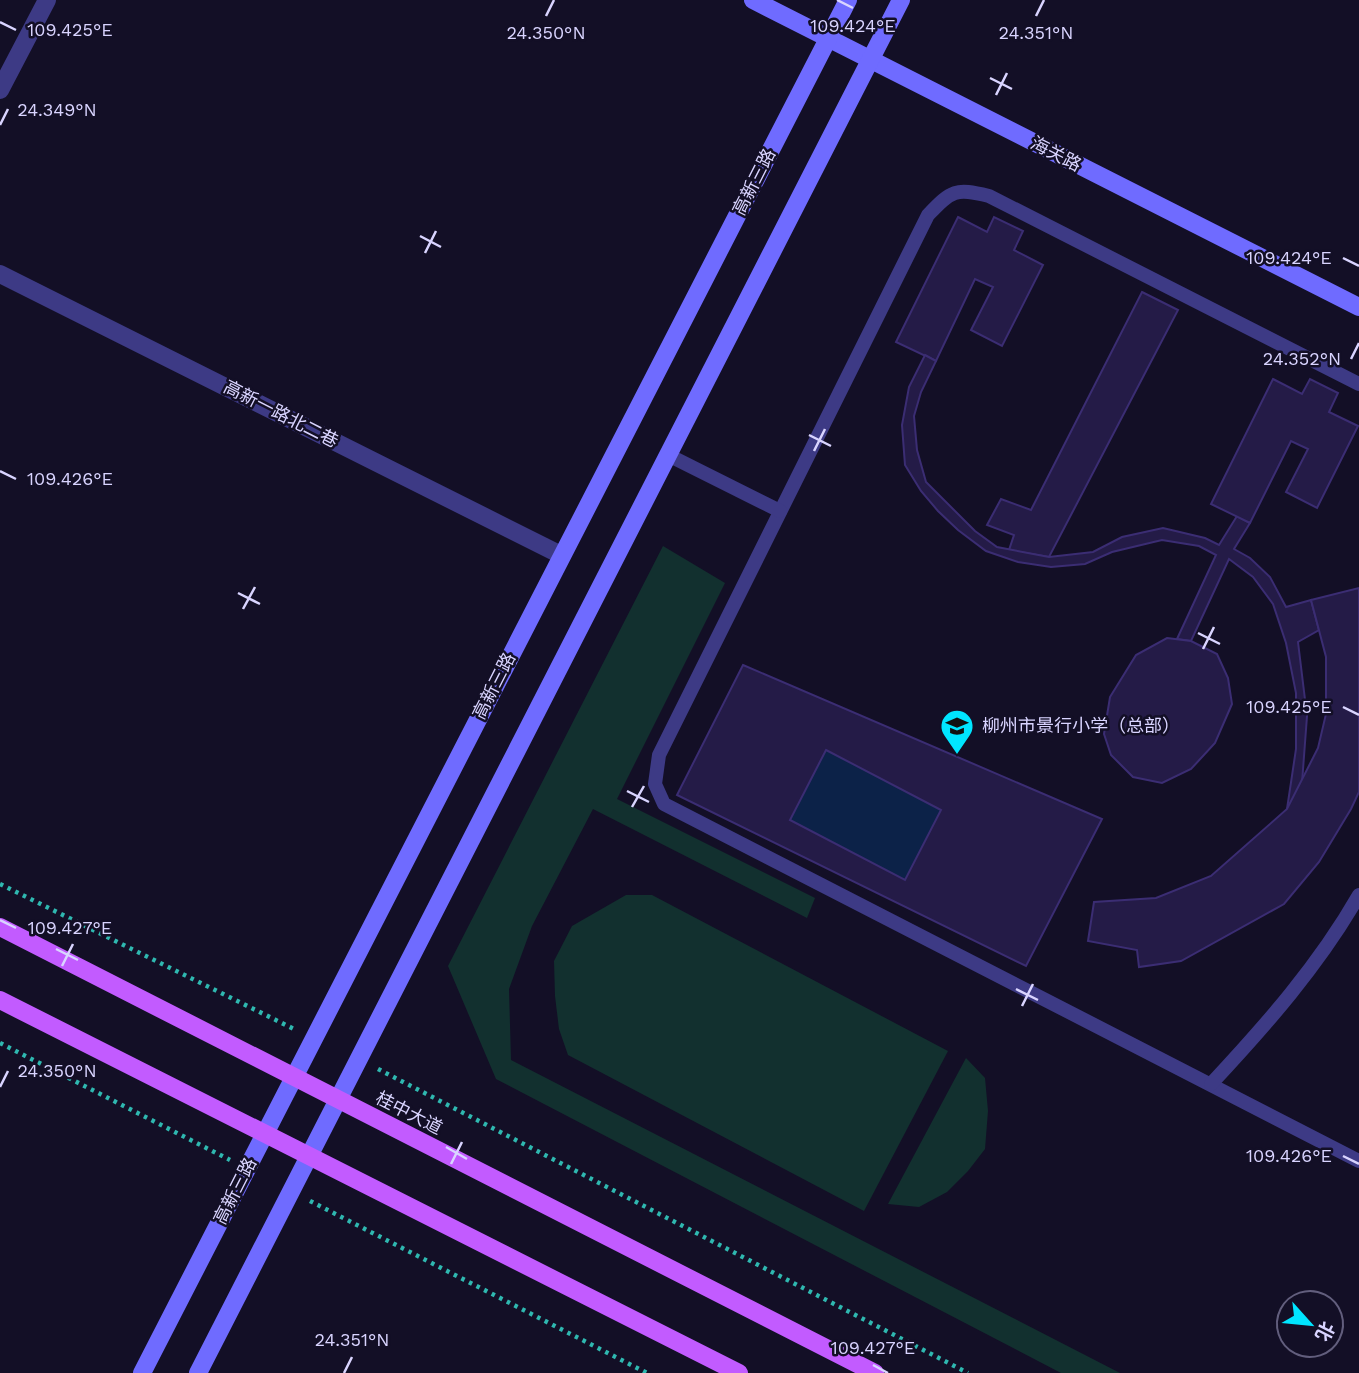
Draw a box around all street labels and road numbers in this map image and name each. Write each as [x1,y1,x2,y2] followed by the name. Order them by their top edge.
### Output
[1027,132,1085,175] street label: 海关路
[728,145,779,219] street label: 高新三路
[220,376,342,452] street label: 高新一路北二巷
[468,649,519,723] street label: 高新三路
[372,1087,446,1138] street label: 桂中大道
[209,1154,260,1228] street label: 高新三路

